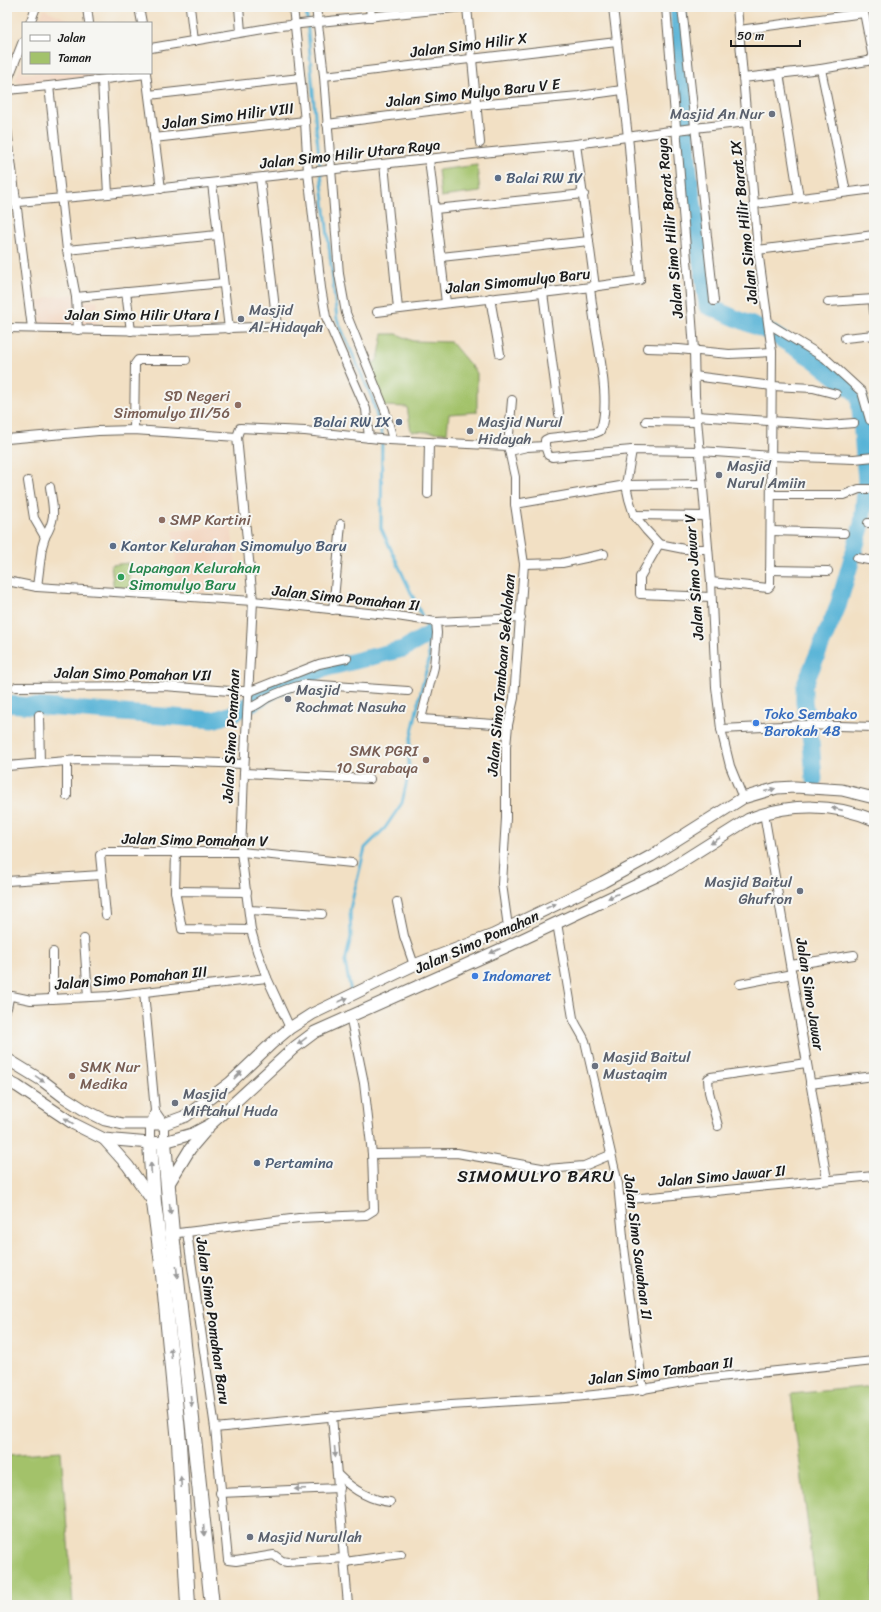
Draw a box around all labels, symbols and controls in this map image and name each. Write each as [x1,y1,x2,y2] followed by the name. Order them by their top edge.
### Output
[22,22,152,74] legend
[731,22,800,48] scale bar
[408,25,529,65] street label: Jalan Simo Hilir X
[737,25,764,47] text: 50 m
[57,27,86,49] text: Jalan
[58,47,92,69] text: Taman
[384,71,563,115] street label: Jalan Simo Mulyo Baru V E
[160,95,296,137] street label: Jalan Simo Hilir VIII
[670,101,765,127] place label: Masjid An Nur
[767,109,777,119] marker: Masjid An Nur
[258,132,442,177] street label: Jalan Simo Hilir Utara Raya
[649,136,691,320] street label: Jalan Simo Hilir Barat Raya
[722,138,766,306] street label: Jalan Simo Hilir Barat IX
[506,165,583,191] place label: Balai RW IV
[493,173,503,183] marker: Balai RW IV
[443,260,592,302] street label: Jalan Simomulyo Baru
[248,297,323,340] place label: Masjid Al-Hidayah
[64,302,219,328] street label: Jalan Simo Hilir Utara I
[236,314,246,324] marker: Masjid Al-Hidayah
[114,383,231,426] place label: SD Negeri Simomulyo III/56
[233,400,243,410] marker: SD Negeri Simomulyo III/56
[313,409,391,435] place label: Balai RW IX
[478,409,563,452] place label: Masjid Nurul Hidayah
[394,417,404,427] marker: Balai RW IX
[465,426,475,436] marker: Masjid Nurul Hidayah
[727,453,806,496] place label: Masjid Nurul Amiin
[714,470,724,480] marker: Masjid Nurul Amiin
[170,507,251,533] place label: SMP Kartini
[677,513,711,642] street label: Jalan Simo Jawar V
[157,515,167,525] marker: SMP Kartini
[121,533,347,559] place label: Kantor Kelurahan Simomulyo Baru
[108,541,118,551] marker: Kantor Kelurahan Simomulyo Baru
[129,555,260,598] place label: Lapangan Kelurahan Simomulyo Baru
[116,572,126,582] marker: Lapangan Kelurahan Simomulyo Baru
[479,573,523,778] street label: Jalan Simo Tambaan Sekolahan
[270,577,421,619] street label: Jalan Simo Pomahan II
[53,660,212,688] street label: Jalan Simo Pomahan VII
[214,669,247,804] street label: Jalan Simo Pomahan
[296,677,406,720] place label: Masjid Rochmat Nasuha
[283,694,293,704] marker: Masjid Rochmat Nasuha
[764,701,858,744] place label: Toko Sembako Barokah 48
[751,718,761,728] marker: Toko Sembako Barokah 48
[336,738,419,781] place label: SMK PGRI 10 Surabaya
[421,755,431,765] marker: SMK PGRI 10 Surabaya
[764,787,776,793] one-way arrow
[830,806,843,812] one-way arrow
[120,826,269,854] street label: Jalan Simo Pomahan V
[710,837,720,845] one-way arrow
[705,869,793,912] place label: Masjid Baitul Ghufron
[795,886,805,896] marker: Masjid Baitul Ghufron
[607,894,619,900] one-way arrow
[410,903,543,981] street label: Jalan Simo Pomahan
[545,903,556,909] one-way arrow
[788,935,832,1053] street label: Jalan Simo Jawar
[490,948,501,954] one-way arrow
[53,958,209,998] street label: Jalan Simo Pomahan III
[482,963,552,989] place label: Indomaret
[470,971,480,981] marker: Indomaret
[337,997,349,1003] one-way arrow
[296,1037,307,1045] one-way arrow
[603,1044,691,1087] place label: Masjid Baitul Mustaqim
[80,1054,141,1097] place label: SMK Nur Medika
[590,1061,600,1071] marker: Masjid Baitul Mustaqim
[233,1070,243,1079] one-way arrow
[67,1071,77,1081] marker: SMK Nur Medika
[35,1075,45,1083] one-way arrow
[183,1081,278,1124] place label: Masjid Miftahul Huda
[170,1098,180,1108] marker: Masjid Miftahul Huda
[64,1117,75,1124] one-way arrow
[265,1150,334,1176] place label: Pertamina
[656,1157,787,1195] street label: Jalan Simo Jawar II
[252,1158,262,1168] marker: Pertamina
[457,1161,615,1191] district label: SIMOMULYO BARU
[148,1162,155,1174] one-way arrow
[616,1172,660,1322] street label: Jalan Simo Sawahan II
[167,1203,173,1215] one-way arrow
[188,1235,238,1406] street label: Jalan Simo Pomahan Baru
[173,1266,180,1278] one-way arrow
[167,1347,174,1359] one-way arrow
[586,1349,735,1393] street label: Jalan Simo Tambaan II
[188,1395,194,1407] one-way arrow
[332,1446,339,1458] one-way arrow
[178,1476,185,1488] one-way arrow
[294,1486,306,1493] one-way arrow
[201,1524,208,1537] one-way arrow
[258,1524,362,1550] place label: Masjid Nurullah
[245,1532,255,1542] marker: Masjid Nurullah

